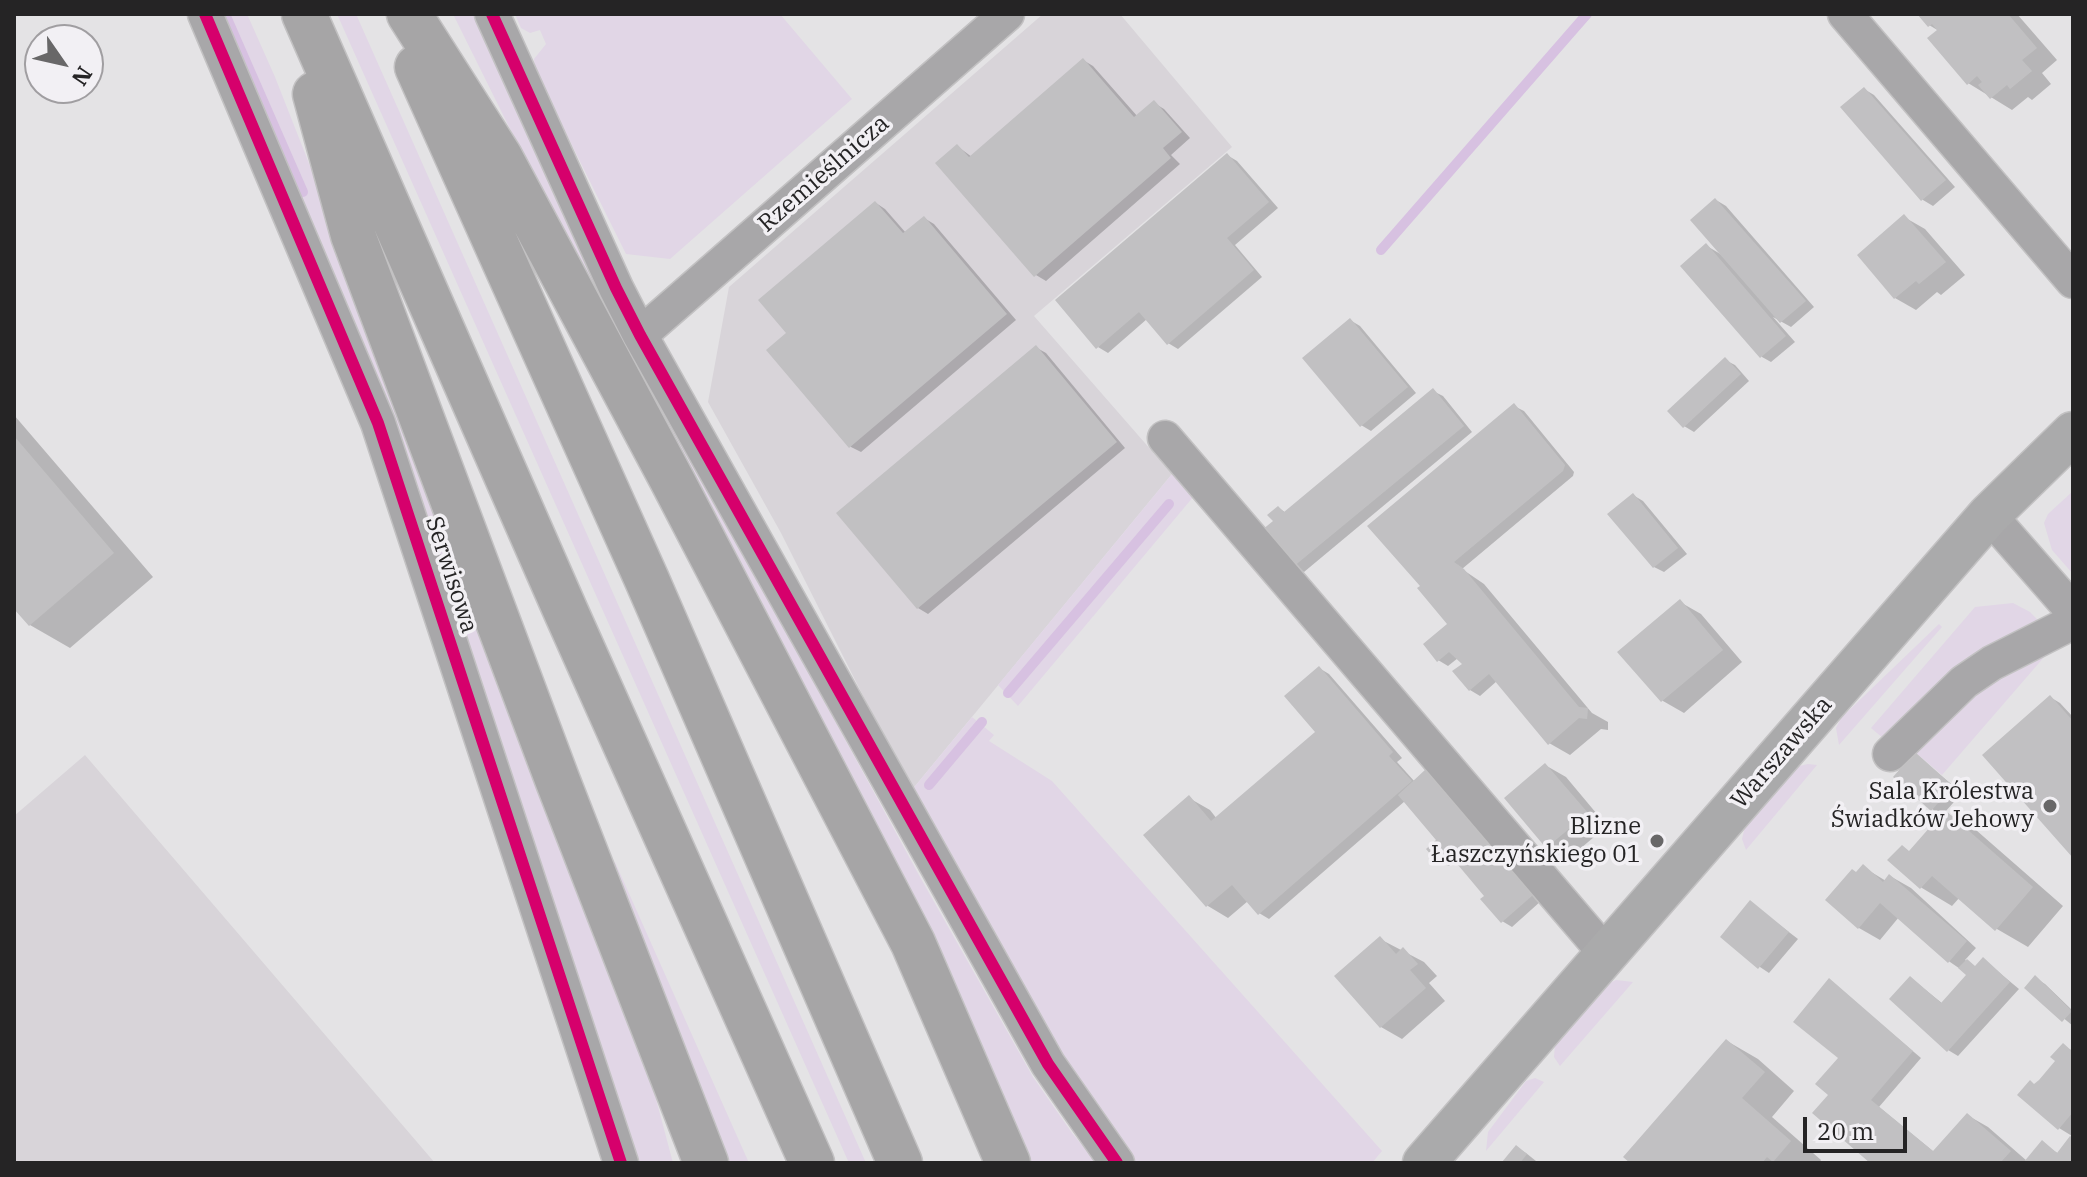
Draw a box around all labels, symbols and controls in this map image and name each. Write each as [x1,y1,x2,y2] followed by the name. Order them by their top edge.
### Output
[24,24,104,104] north arrow
[66,61,100,92] text: N
[753,109,895,239] street label: Rzemieślnicza
[419,513,483,637] street label: Serwisowa
[1725,691,1839,815] street label: Warszawska
[1831,778,2034,834] place label: Sala Królestwa Świadków Jehowy
[2041,797,2059,815] marker: Sala Królestwa Świadków Jehowy
[1431,813,1641,869] place label: Blizne Łaszczyńskiego 01
[1648,832,1666,850] marker: Blizne Łaszczyńskiego 01
[1807,1101,1911,1151] scale bar
[1817,1115,1874,1147] text: 20 m

